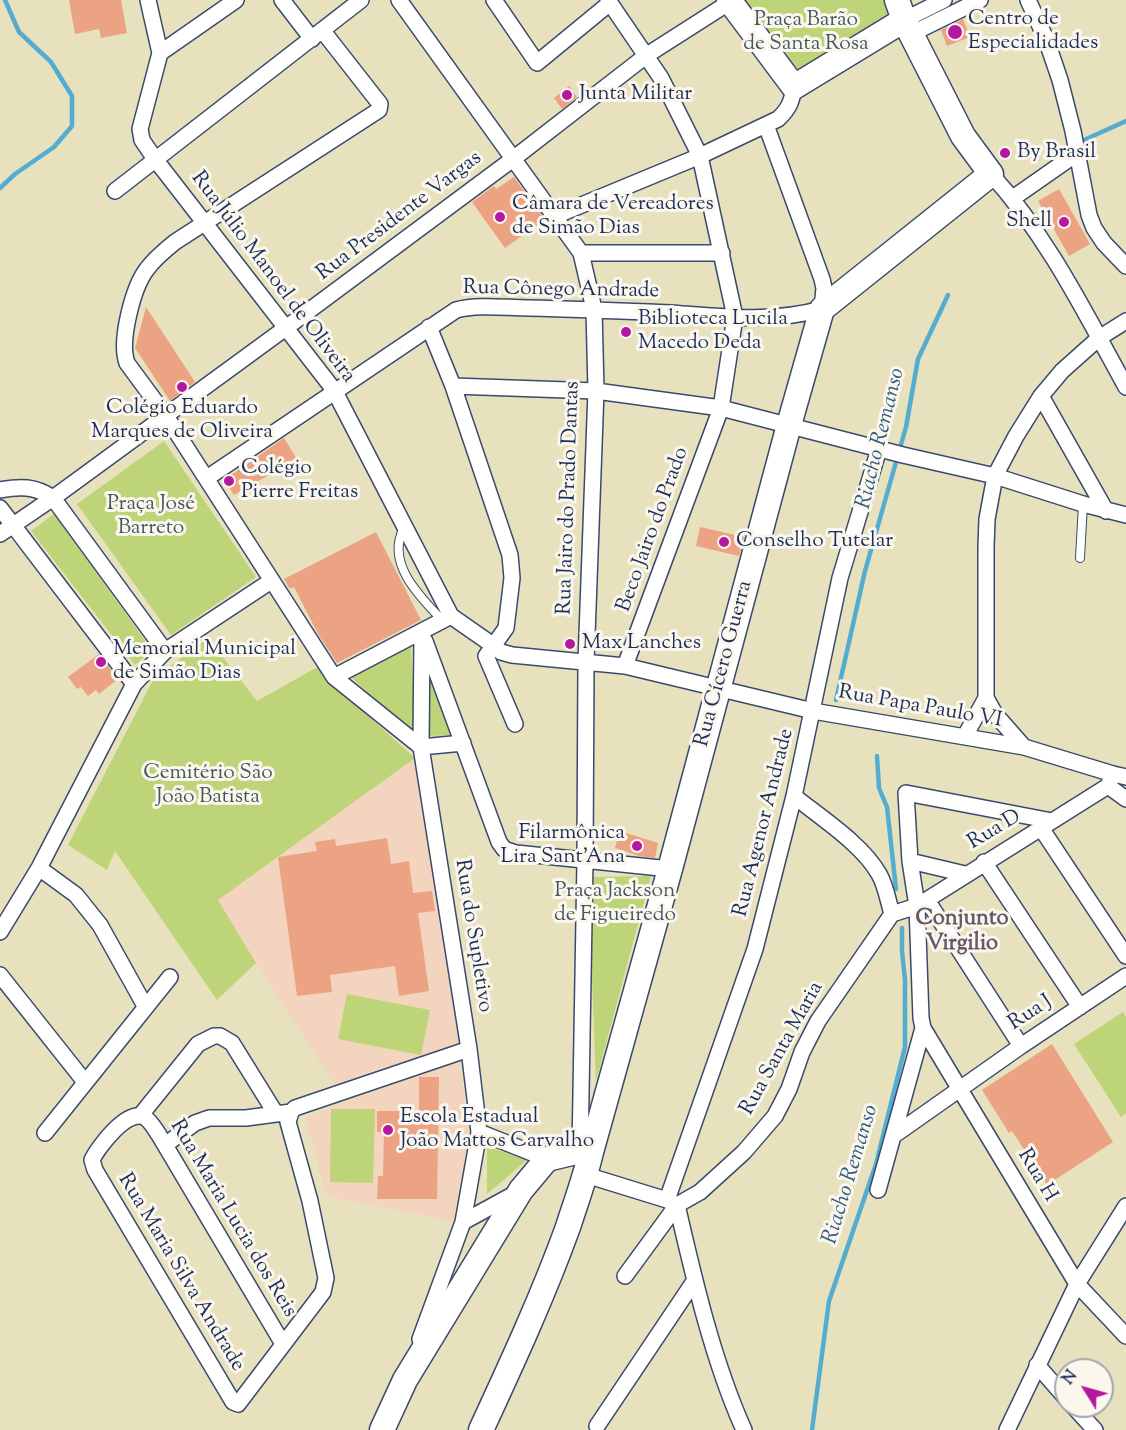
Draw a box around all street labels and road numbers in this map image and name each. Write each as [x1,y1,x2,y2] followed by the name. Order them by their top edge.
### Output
[312,147,488,287] street label: Rua Presidente Vargas
[184,167,360,389] street label: Rua Júlio Manoel de Oliveira
[463,277,659,305] street label: Rua Cônego Andrade
[553,381,587,615] street label: Rua Jairo do Prado Dantas
[612,444,696,616] street label: Beco Jairo do Prado
[691,578,759,750] street label: Rua Cícero Guerra
[836,681,1004,735] street label: Rua Papa Paulo VI
[729,726,801,920] street label: Rua Agenor Andrade
[964,805,1026,857] street label: Rua D
[447,858,497,1014] street label: Rua do Supletivo
[736,978,830,1120] street label: Rua Santa Maria
[1005,991,1057,1037] street label: Rua J
[163,1116,301,1322] street label: Rua Maria Lucia dos Reis
[1010,1145,1062,1207] street label: Rua H
[111,1170,249,1376] street label: Rua Maria Silva Andrade

